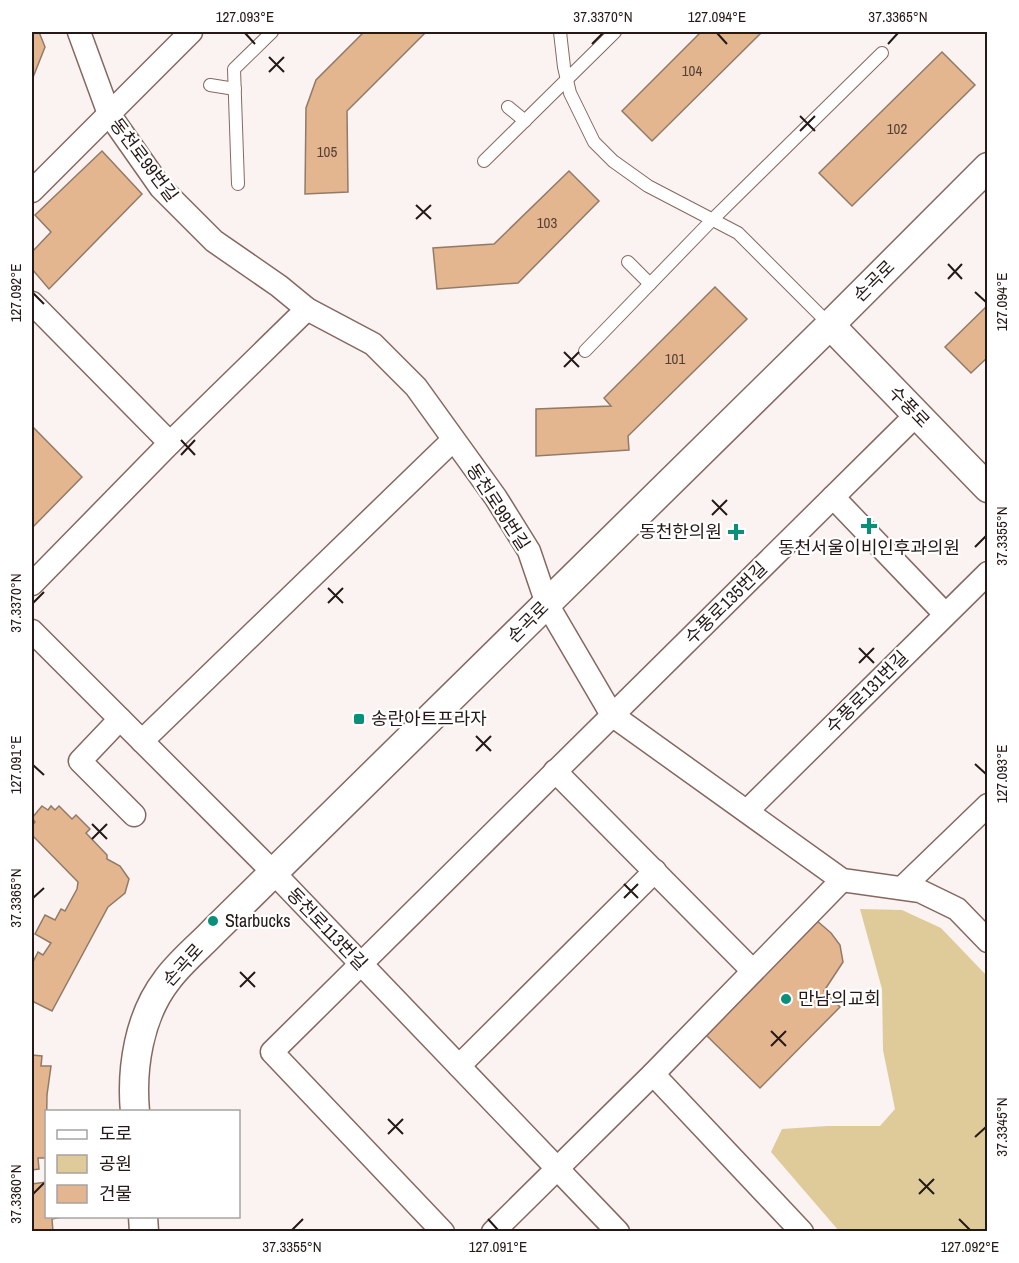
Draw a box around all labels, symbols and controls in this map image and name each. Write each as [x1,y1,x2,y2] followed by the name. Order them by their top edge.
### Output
[216,6,274,27] text: 127.093°E
[573,6,633,27] text: 37.3370°N
[688,6,746,27] text: 127.094°E
[868,6,928,27] text: 37.3365°N
[682,60,702,81] house number: 104
[105,113,184,207] street label: 동천로99번길
[887,118,907,139] house number: 102
[317,141,337,162] house number: 105
[537,212,557,233] house number: 103
[847,254,900,307] street label: 손곡로
[5,264,26,322] text: 127.092°E
[991,273,1012,331] text: 127.094°E
[665,348,685,369] house number: 101
[883,380,936,433] street label: 수풍로
[461,458,536,555] street label: 동천로99번길
[991,506,1012,566] text: 37.3355°N
[860,517,878,535] marker: 동천서울이비인후과의원
[639,519,722,544] place label: 동천한의원
[727,523,745,541] marker: 동천한의원
[778,535,960,560] place label: 동천서울이비인후과의원
[679,556,772,649] street label: 수풍로135번길
[5,573,26,633] text: 37.3370°N
[501,595,554,648] street label: 손곡로
[820,645,913,738] street label: 수풍로131번길
[371,706,487,731] place label: 송란아트프라자
[352,712,366,726] marker: 송란아트프라자
[5,736,26,794] text: 127.091°E
[991,745,1012,803] text: 127.093°E
[5,868,26,928] text: 37.3365°N
[281,882,373,976] street label: 동천로113번길
[225,908,291,933] place label: Starbucks
[206,914,220,928] marker: Starbucks
[157,938,209,991] street label: 손곡로
[798,986,881,1011] place label: 만남의교회
[779,992,793,1006] marker: 만남의교회
[991,1097,1012,1157] text: 37.3345°N
[45,1110,240,1218] legend
[99,1121,132,1146] text: 도로
[99,1151,132,1176] text: 공원
[5,1164,26,1224] text: 37.3360°N
[99,1181,132,1206] text: 건물
[262,1236,322,1257] text: 37.3355°N
[469,1236,527,1257] text: 127.091°E
[941,1236,999,1257] text: 127.092°E

